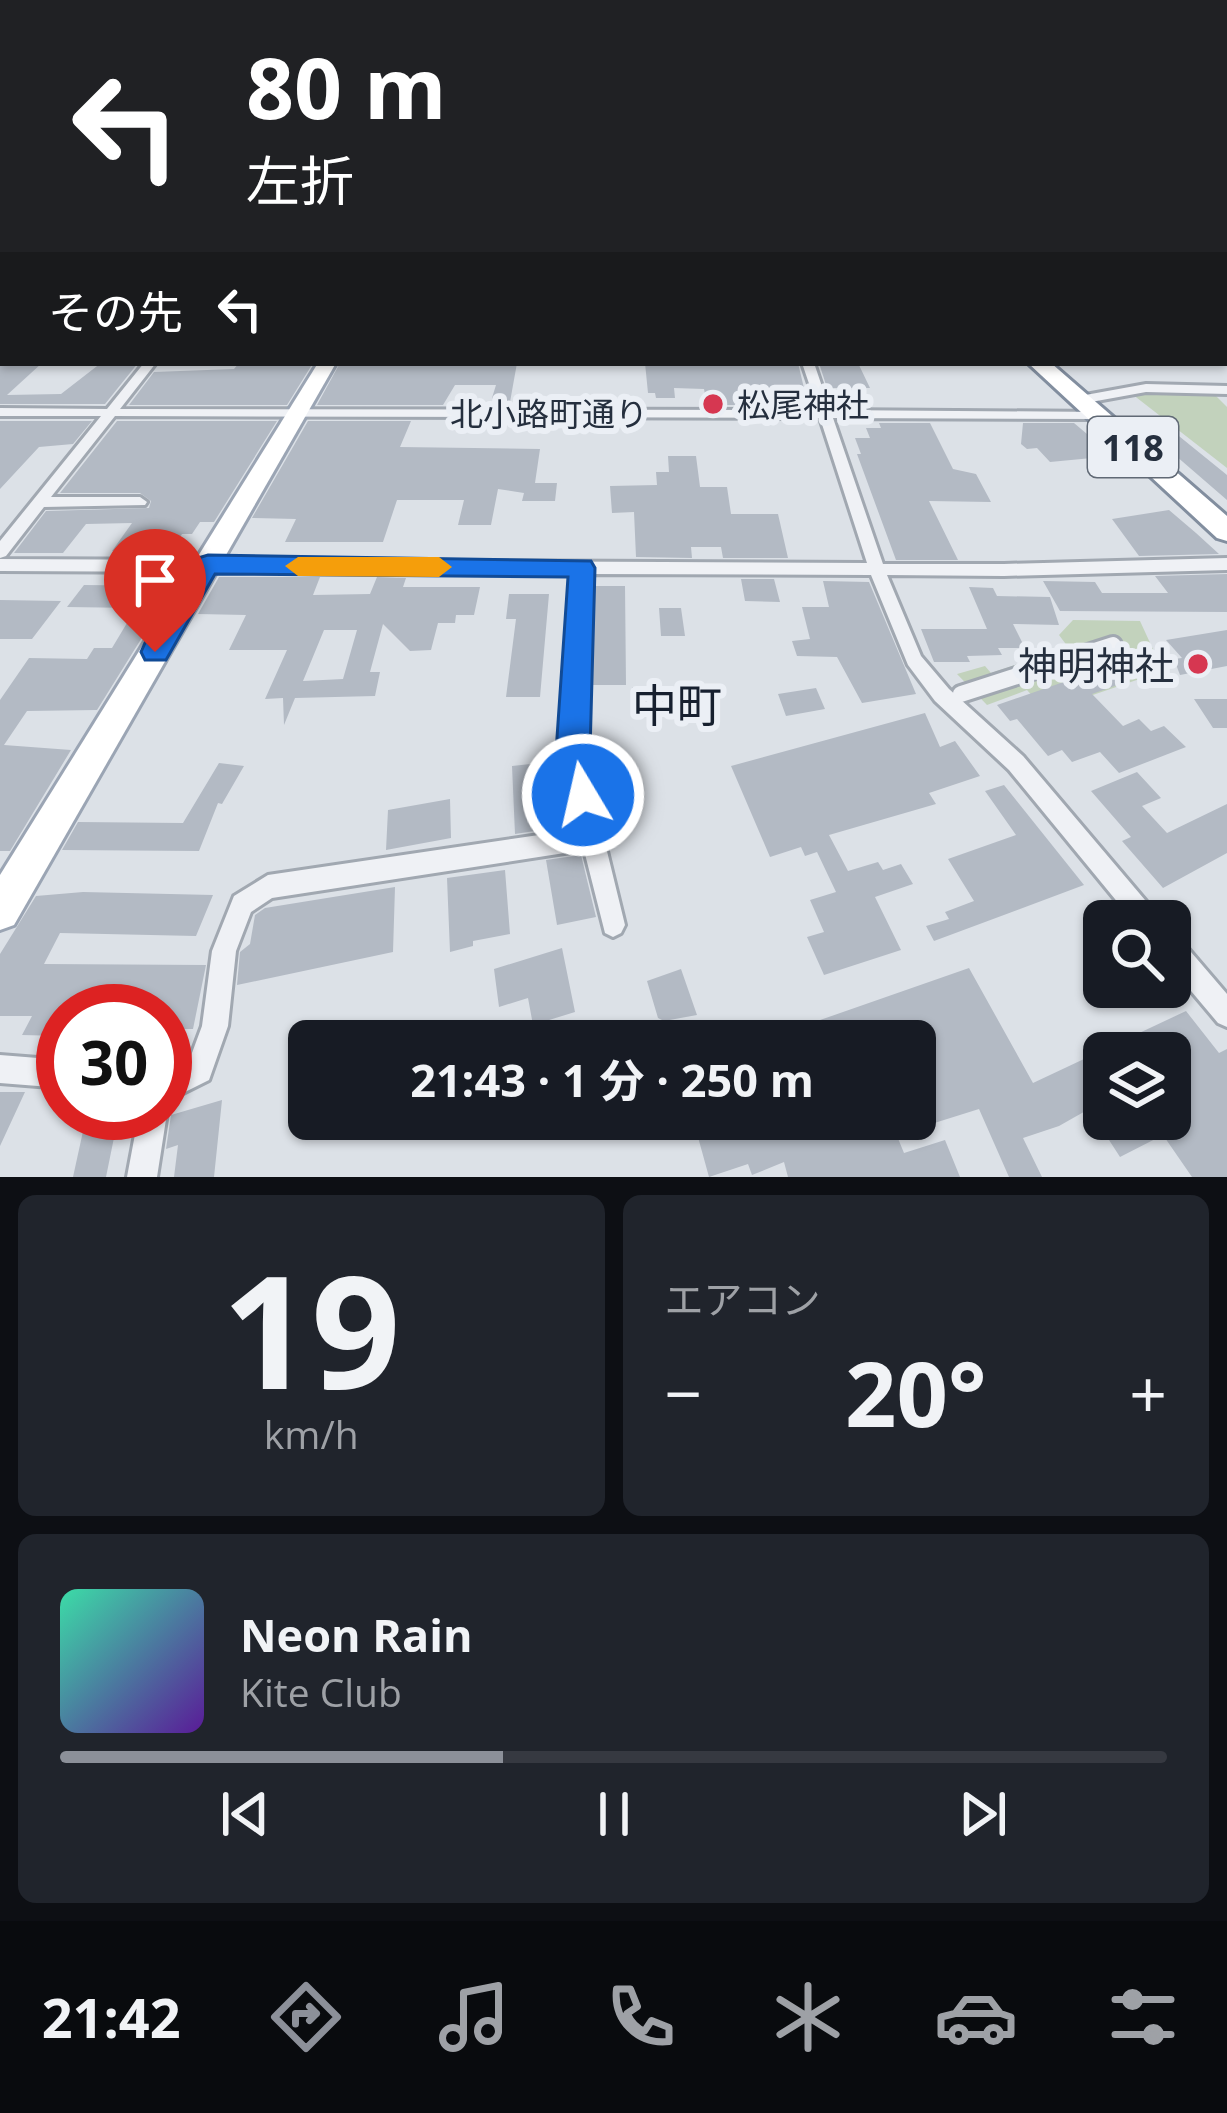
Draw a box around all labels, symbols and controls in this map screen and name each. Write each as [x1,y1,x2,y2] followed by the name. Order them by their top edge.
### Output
[246,29,446,144] text: 80 m
[48,48,204,204] icon: left
[246,143,354,217] text: 左折
[207,276,273,342] icon: left
[48,281,183,342] text: その先
[737,382,869,427] place label: 松尾神社
[450,391,648,436] street label: 北小路町通り
[700,391,726,417] marker: 松尾神社
[1088,417,1178,477] road number: 118
[104,529,206,652] pin
[122,547,188,613] icon: arrive
[1018,638,1174,691] place label: 神明神社
[1185,651,1211,677] marker: 神明神社
[632,674,722,735] district label: 中町
[520,732,646,858] position arrow
[1083,900,1191,1140] map controls
[1083,900,1191,1008] button: search
[36,984,192,1140] speed limit sign: 30
[1083,1032,1191,1140] button: layers
[410,1049,814,1110] text: 21:43 · 1 分 · 250 m
[222,1222,400,1435] text: 19
[665,1272,821,1325] text: エアコン
[845,1331,986,1453] text: 20°
[665,1347,702,1437] text: −
[1129,1347,1167,1437] text: +
[264,1407,359,1460] text: km/h
[240,1604,473,1665] text: Neon Rain
[240,1665,402,1718] text: Kite Club
[212,1781,278,1847] icon: previous
[581,1781,647,1847] icon: pause
[950,1781,1016,1847] icon: next
[264,1975,348,2059] icon: directions
[432,1975,516,2059] icon: music
[599,1975,683,2059] icon: phone
[766,1975,850,2059] icon: climate
[934,1975,1018,2059] icon: car
[1101,1975,1185,2059] icon: filters
[42,1980,181,2054] text: 21:42

